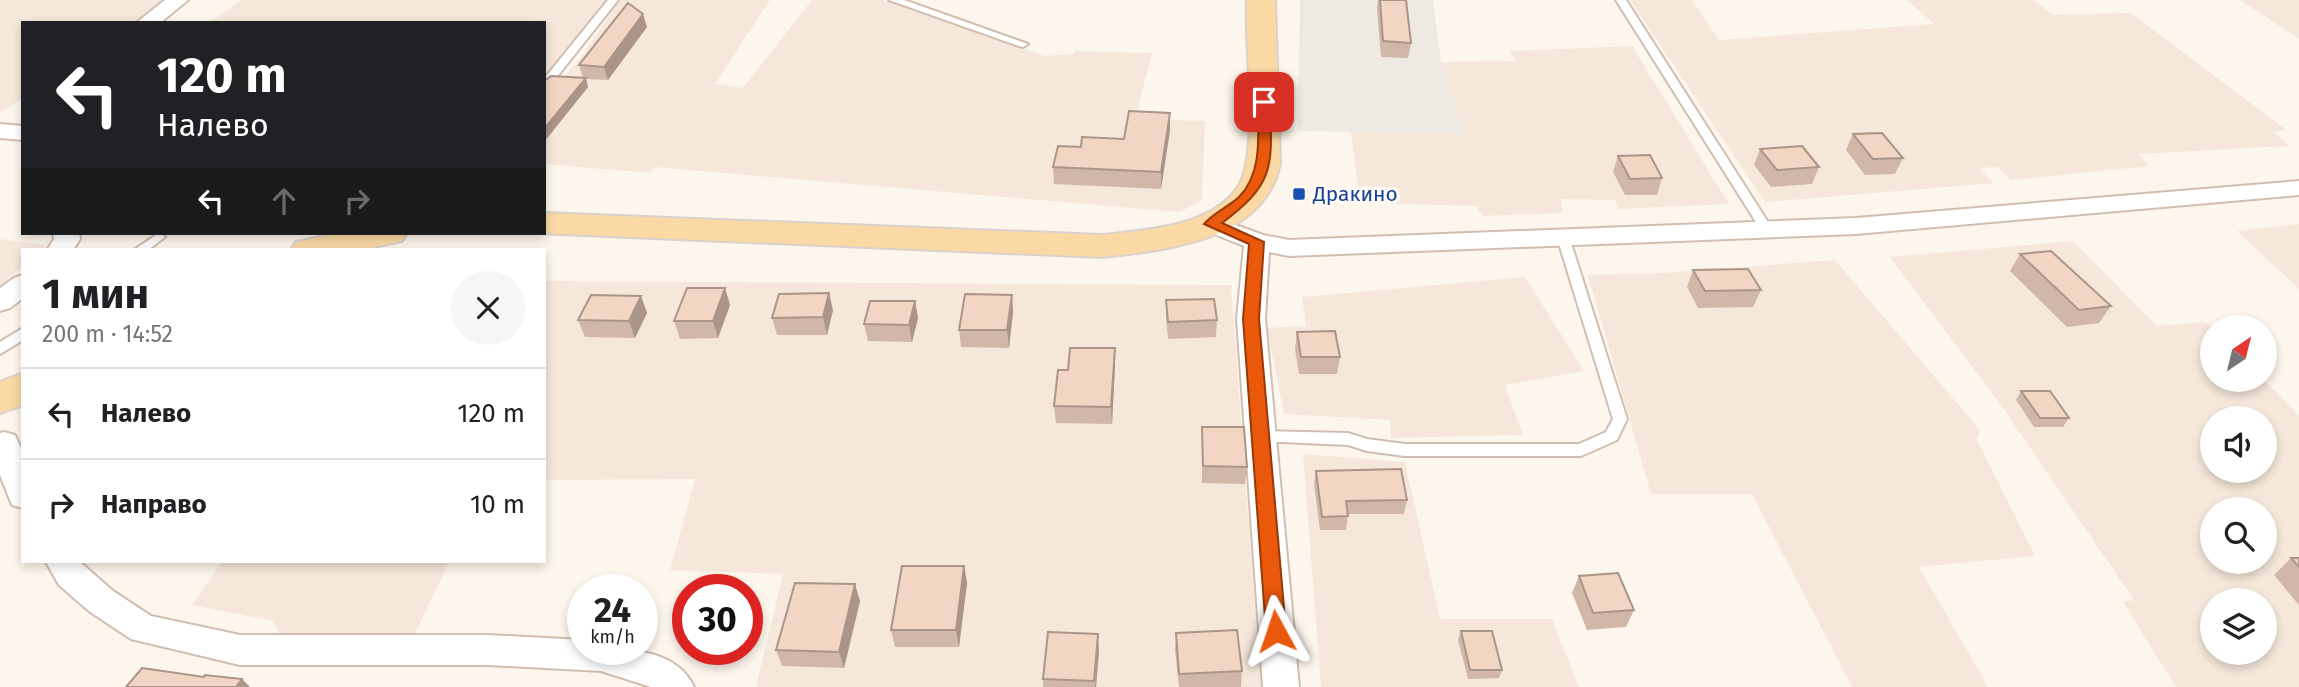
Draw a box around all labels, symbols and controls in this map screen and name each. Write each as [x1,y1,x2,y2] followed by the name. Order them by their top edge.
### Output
[157,46,287,105] text: 120 m
[42,49,133,140] icon: left
[1234,72,1294,132] pin
[1245,83,1283,121] icon: arrive
[157,106,269,144] text: Налево
[1312,181,1398,207] place label: Дракино
[192,182,230,220] icon: left
[265,182,303,220] icon: ahead
[338,182,376,220] icon: right
[1291,186,1307,202] marker: Дракино
[42,269,149,319] text: 1 мин
[451,271,525,345] button: close
[2200,315,2277,392] north arrow
[2200,315,2277,665] map controls
[42,320,173,348] text: 200 m · 14:52
[42,395,80,433] icon: left
[101,398,191,429] text: Налево
[457,398,525,429] text: 120 m
[2200,406,2277,483] button: sound
[42,486,80,524] icon: right
[101,489,207,520] text: Направо
[470,489,525,520] text: 10 m
[2200,497,2277,574] button: search
[672,574,763,665] speed limit sign: 30
[2200,588,2277,665] button: layers
[594,589,631,631] text: 24
[1239,594,1313,668] position arrow
[590,626,635,648] text: km/h

